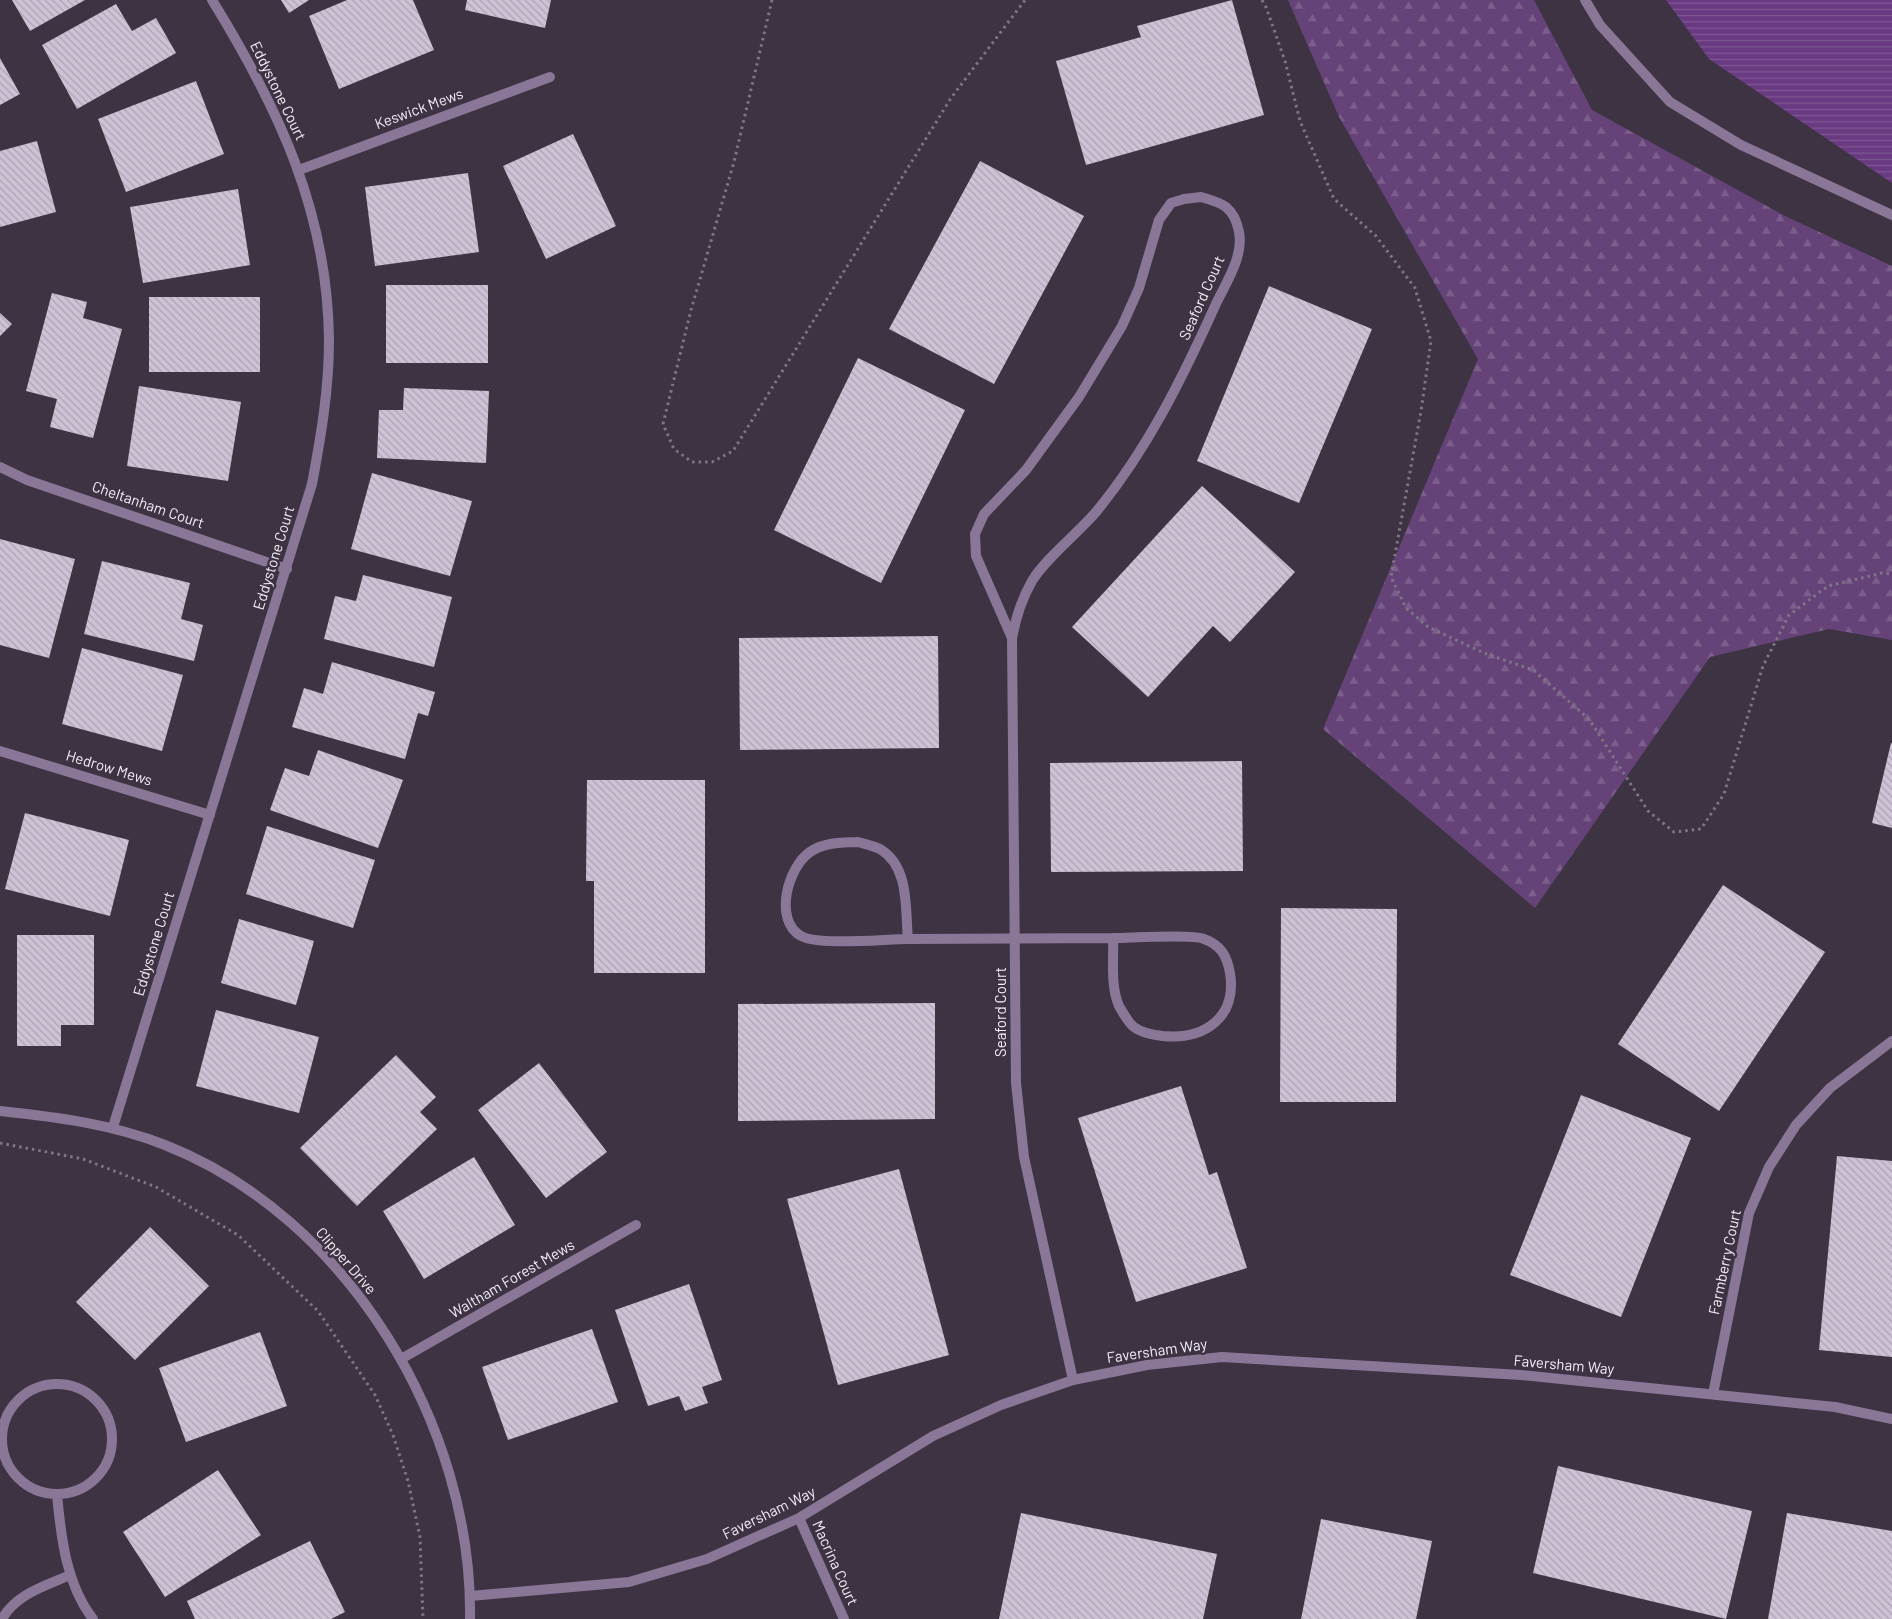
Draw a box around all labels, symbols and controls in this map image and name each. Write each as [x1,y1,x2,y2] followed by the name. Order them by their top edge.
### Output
[247,38,311,143] street label: Eddystone Court
[372,84,465,132] street label: Keswick Mews
[1175,253,1228,342] street label: Seaford Court
[90,476,207,532] street label: Cheltanham Court
[249,503,297,612] street label: Eddystone Court
[64,745,155,789] street label: Hedrow Mews
[129,889,177,998] street label: Eddystone Court
[991,967,1009,1057] street label: Seaford Court
[1704,1207,1744,1316] street label: Farmberry Court
[313,1223,381,1297] street label: Clipper Drive
[446,1235,577,1321] street label: Waltham Forest Mews
[1105,1334,1208,1366] street label: Faversham Way
[1513,1351,1615,1377] street label: Faversham Way
[719,1482,818,1542] street label: Faversham Way
[809,1518,863,1608] street label: Macrina Court

